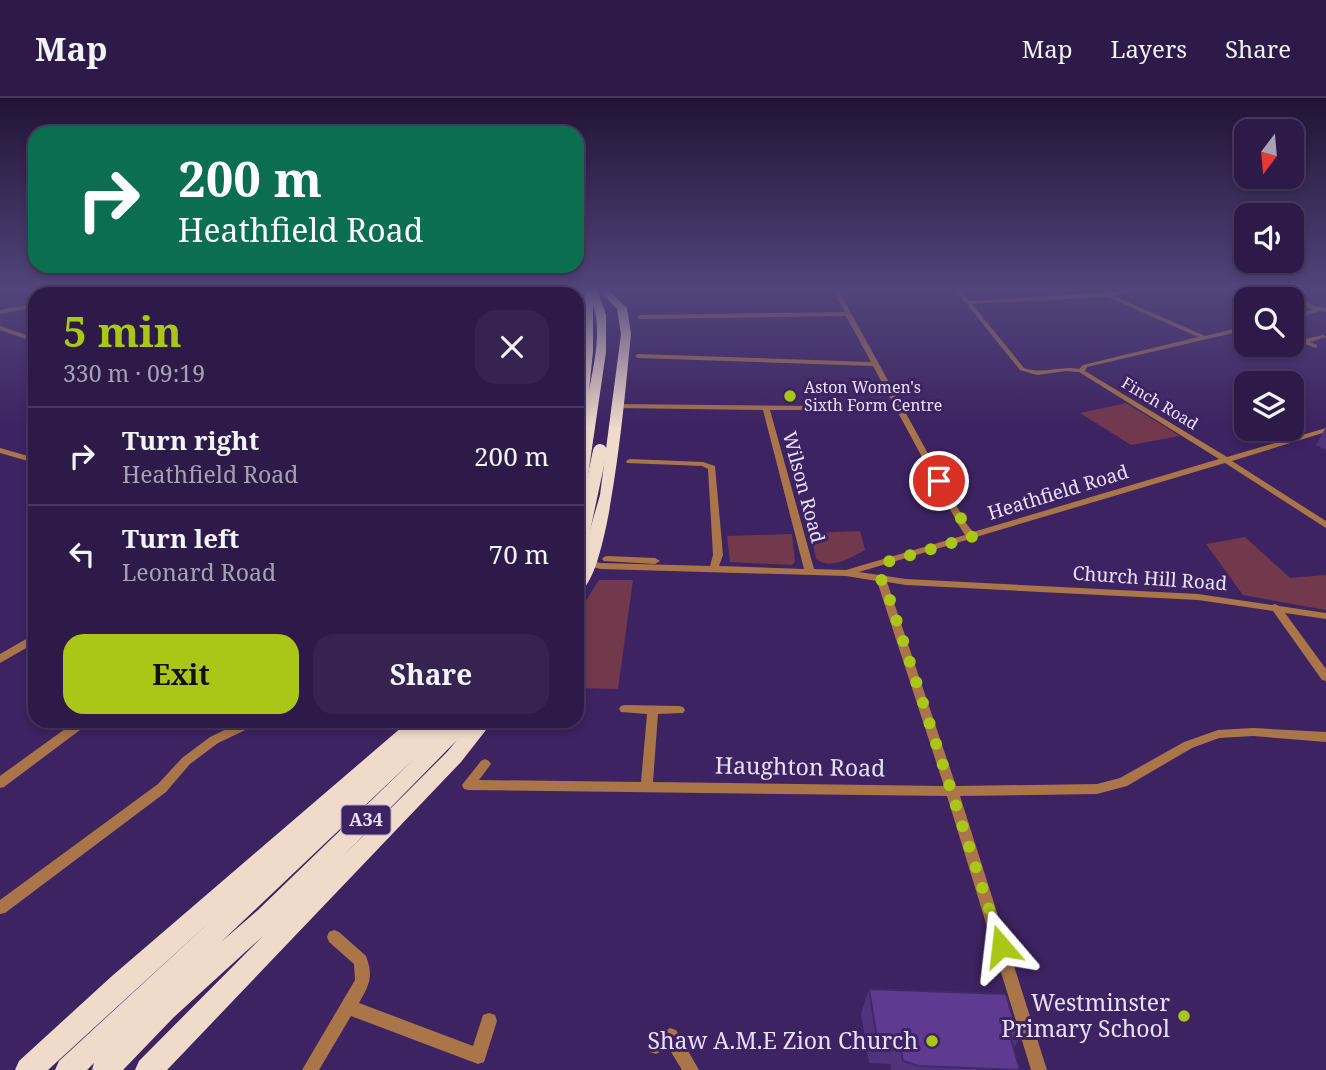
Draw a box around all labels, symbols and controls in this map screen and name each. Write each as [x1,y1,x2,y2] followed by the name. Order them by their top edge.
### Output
[35,26,108,71] text: Map
[1022,32,1073,65] text: Map
[1111,32,1187,65] text: Layers
[1225,32,1291,65] text: Share
[1234,119,1304,189] north arrow
[1234,119,1304,441] map controls
[178,145,322,211] text: 200 m
[63,154,154,245] icon: right
[1234,203,1304,273] button: sound
[178,208,423,251] text: Heathfield Road
[1234,287,1304,357] button: search
[63,302,182,359] text: 5 min
[475,310,549,384] button: close
[63,357,205,389] text: 330 m · 09:19
[1234,371,1304,441] button: layers
[1118,372,1203,435] street label: Finch Road
[804,376,942,416] place label: Aston Women's Sixth Form Centre
[782,388,798,404] marker: Aston Women's Sixth Form Centre
[122,422,259,458] text: Turn right
[777,428,831,546] street label: Wilson Road
[63,437,101,475] icon: right
[474,438,549,474] text: 200 m
[909,451,969,511] pin
[122,458,298,490] text: Heathfield Road
[985,458,1132,526] street label: Heathfield Road
[920,462,958,500] icon: arrive
[122,520,239,556] text: Turn left
[63,535,101,573] icon: left
[489,536,549,572] text: 70 m
[122,556,276,588] text: Leonard Road
[1072,560,1228,596] street label: Church Hill Road
[63,634,299,714] button: Exit
[313,634,549,714] button: Share
[715,749,885,783] street label: Haughton Road
[342,806,390,834] road number: A34
[964,909,1038,983] position arrow
[1001,986,1170,1044] place label: Westminster Primary School
[1176,1008,1192,1024] marker: Westminster Primary School
[647,1024,918,1056] place label: Shaw A.M.E Zion Church
[924,1033,940,1049] marker: Shaw A.M.E Zion Church

